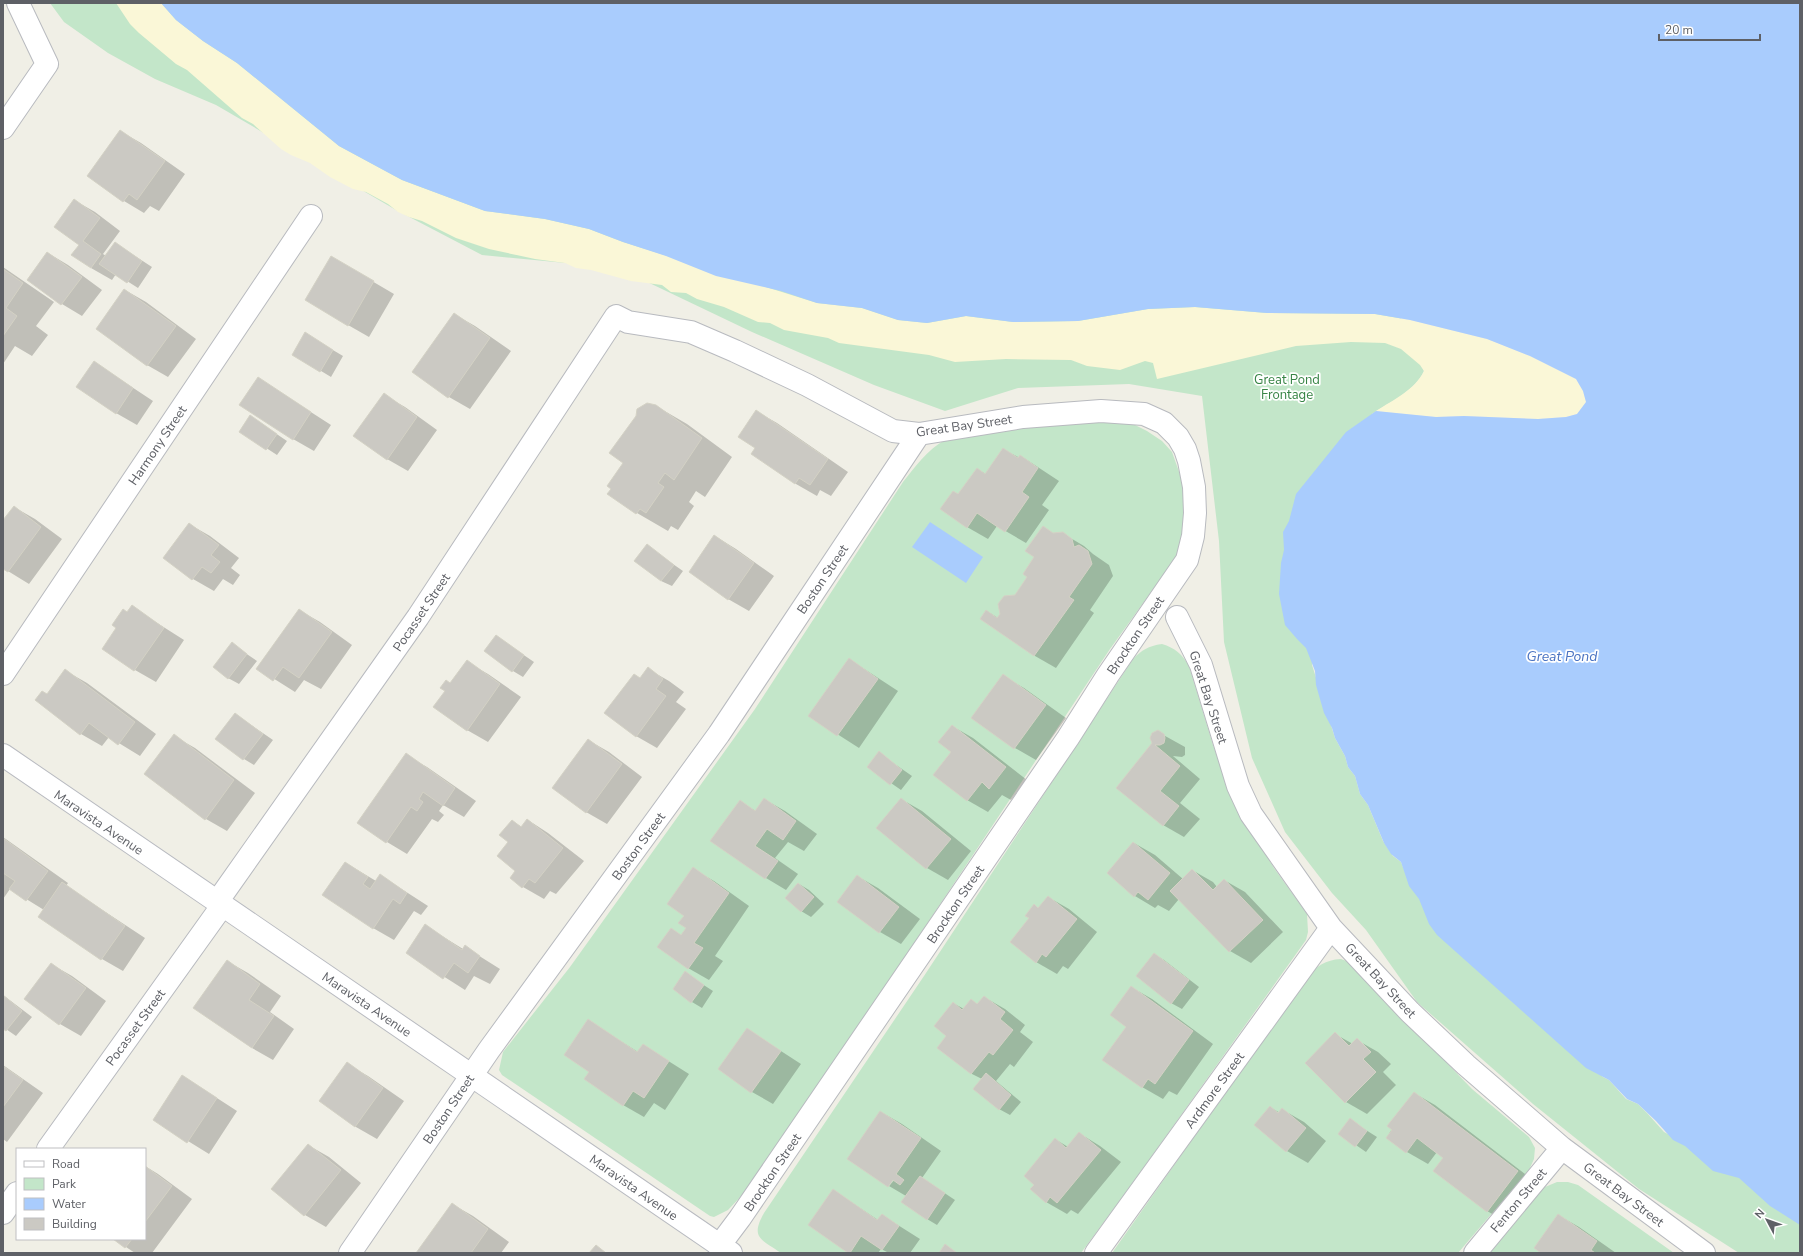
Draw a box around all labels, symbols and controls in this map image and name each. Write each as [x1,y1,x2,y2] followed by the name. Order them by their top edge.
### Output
[1659,16,1760,42] scale bar
[1665,22,1693,38] text: 20 m
[1254,371,1320,404] park label: Great Pond Frontage
[124,402,191,489] street label: Harmony Street
[915,410,1014,442] street label: Great Bay Street
[793,541,853,618] street label: Boston Street
[389,570,455,655] street label: Pocasset Street
[1103,592,1169,678] street label: Brockton Street
[1527,647,1598,666] water label: Great Pond
[1185,648,1232,747] street label: Great Bay Street
[50,786,147,860] street label: Maravista Avenue
[608,809,670,884] street label: Boston Street
[923,861,989,947] street label: Brockton Street
[1341,939,1420,1023] street label: Great Bay Street
[318,968,415,1042] street label: Maravista Avenue
[102,985,170,1070] street label: Pocasset Street
[1181,1048,1249,1132] street label: Ardmore Street
[419,1071,479,1148] street label: Boston Street
[740,1129,806,1215] street label: Brockton Street
[16,1148,146,1240] legend
[586,1151,681,1225] street label: Maravista Avenue
[52,1156,80,1172] text: Road
[1579,1158,1668,1231] street label: Great Bay Street
[1486,1164,1551,1237] street label: Fenton Street
[52,1176,77,1192] text: Park
[52,1196,86,1212] text: Water
[1747,1200,1787,1240] north arrow
[1751,1206,1768,1222] text: N
[52,1216,97,1232] text: Building

